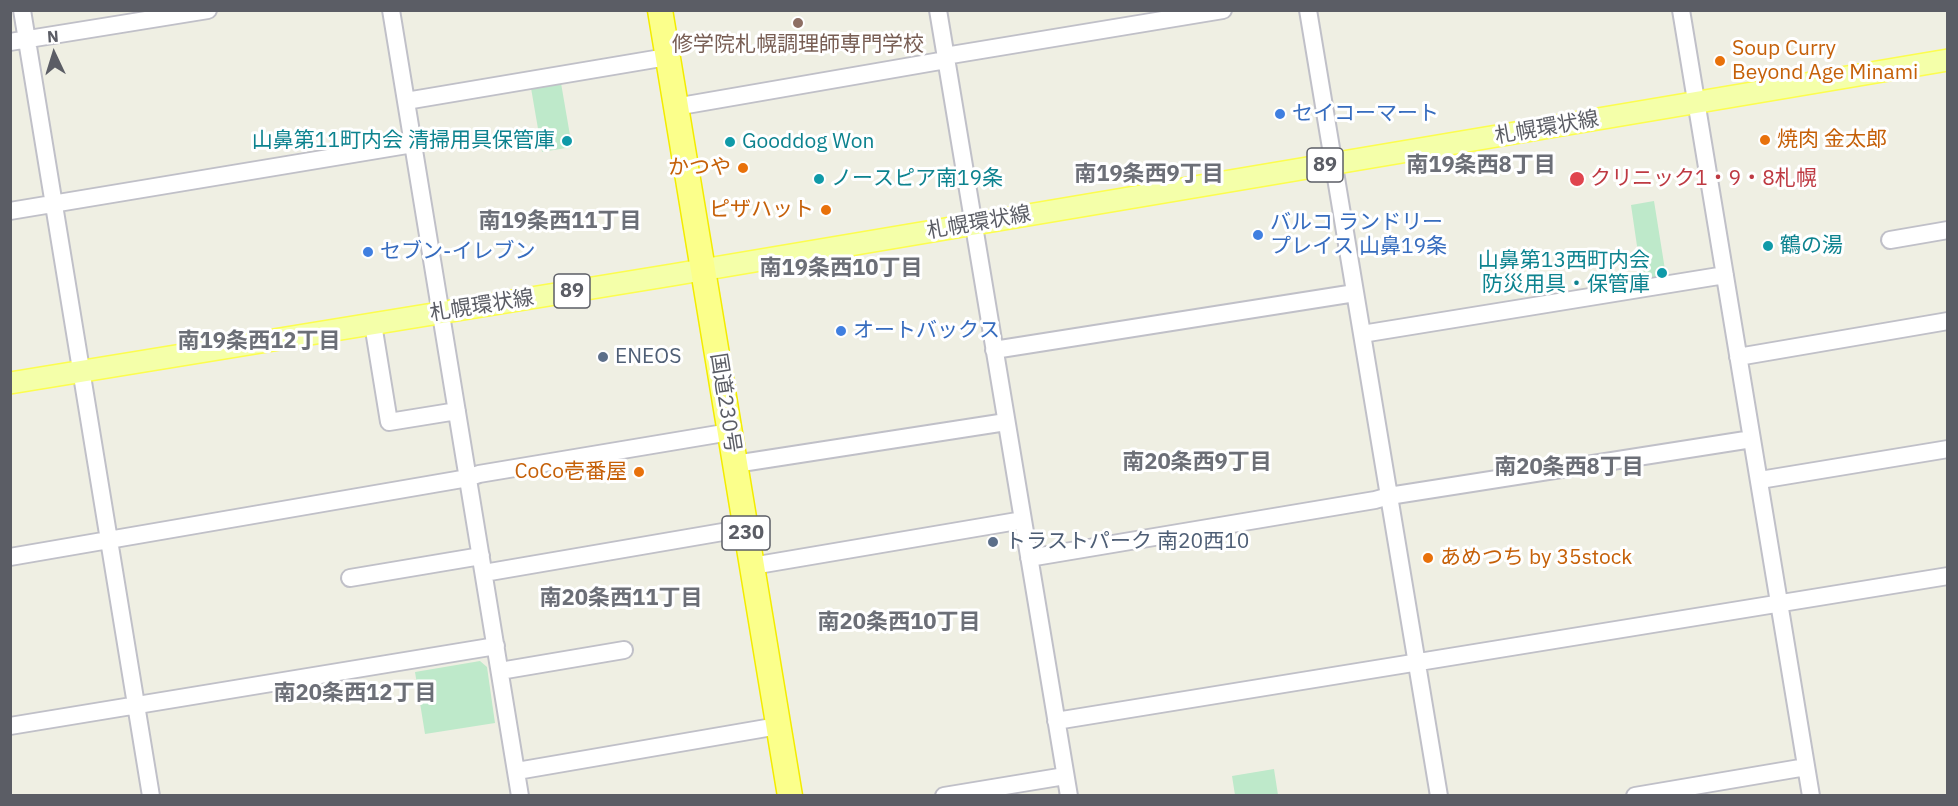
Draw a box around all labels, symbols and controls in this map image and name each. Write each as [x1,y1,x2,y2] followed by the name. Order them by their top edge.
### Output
[791,16,805,30] marker: 修学院札幌調理師専門学校
[24,24,84,84] north arrow
[46,26,59,46] text: N
[672,32,924,58] place label: 修学院札幌調理師専門学校
[1732,36,1918,86] place label: Soup Curry Beyond Age Minami
[1713,54,1727,68] marker: Soup Curry Beyond Age Minami
[1292,101,1439,127] place label: セイコーマート
[1493,106,1601,150] street label: 札幌環状線
[1273,107,1287,121] marker: セイコーマート
[1777,127,1887,153] place label: 焼肉 金太郎
[252,128,555,154] place label: 山鼻第11町内会 清掃用具保管庫
[742,129,874,155] place label: Gooddog Won
[1758,133,1772,147] marker: 焼肉 金太郎
[560,134,574,148] marker: 山鼻第11町内会 清掃用具保管庫
[723,135,737,149] marker: Gooddog Won
[1307,148,1343,182] road number: 89
[1406,153,1556,179] district label: 南19条西8丁目
[668,155,731,181] place label: かつや
[736,161,750,175] marker: かつや
[1074,162,1224,188] district label: 南19条西9丁目
[831,166,1003,192] place label: ノースピア南19条
[1590,166,1817,192] place label: クリニック1・9・8札幌
[1568,170,1586,188] marker: クリニック1・9・8札幌
[812,172,826,186] marker: ノースピア南19条
[709,197,814,223] place label: ピザハット
[925,201,1033,245] street label: 札幌環状線
[819,203,833,217] marker: ピザハット
[479,209,641,235] district label: 南19条西11丁目
[1270,210,1447,260] place label: バルコ ランドリー プレイス 山鼻19条
[1251,228,1265,242] marker: バルコ ランドリー プレイス 山鼻19条
[1780,233,1843,259] place label: 鶴の湯
[380,239,535,265] place label: セブン-イレブン
[1761,239,1775,253] marker: 鶴の湯
[361,245,375,259] marker: セブン-イレブン
[1478,248,1650,298] place label: 山鼻第13西町内会 防災用具・保管庫
[760,256,922,282] district label: 南19条西10丁目
[1655,266,1669,280] marker: 山鼻第13西町内会 防災用具・保管庫
[554,274,590,308] road number: 89
[428,285,536,327] street label: 札幌環状線
[853,318,1000,344] place label: オートバックス
[834,324,848,338] marker: オートバックス
[178,329,340,355] district label: 南19条西12丁目
[615,344,681,370] place label: ENEOS
[596,350,610,364] marker: ENEOS
[705,351,745,455] street label: 国道230号
[1122,450,1272,476] district label: 南20条西9丁目
[1494,455,1644,481] district label: 南20条西8丁目
[514,459,627,485] place label: CoCo壱番屋
[632,465,646,479] marker: CoCo壱番屋
[722,516,770,550] road number: 230
[1005,529,1249,555] place label: トラストパーク 南20西10
[986,535,1000,549] marker: トラストパーク 南20西10
[1440,545,1632,571] place label: あめつち by 35stock
[1421,551,1435,565] marker: あめつち by 35stock
[540,586,702,612] district label: 南20条西11丁目
[818,610,980,636] district label: 南20条西10丁目
[274,681,436,707] district label: 南20条西12丁目

